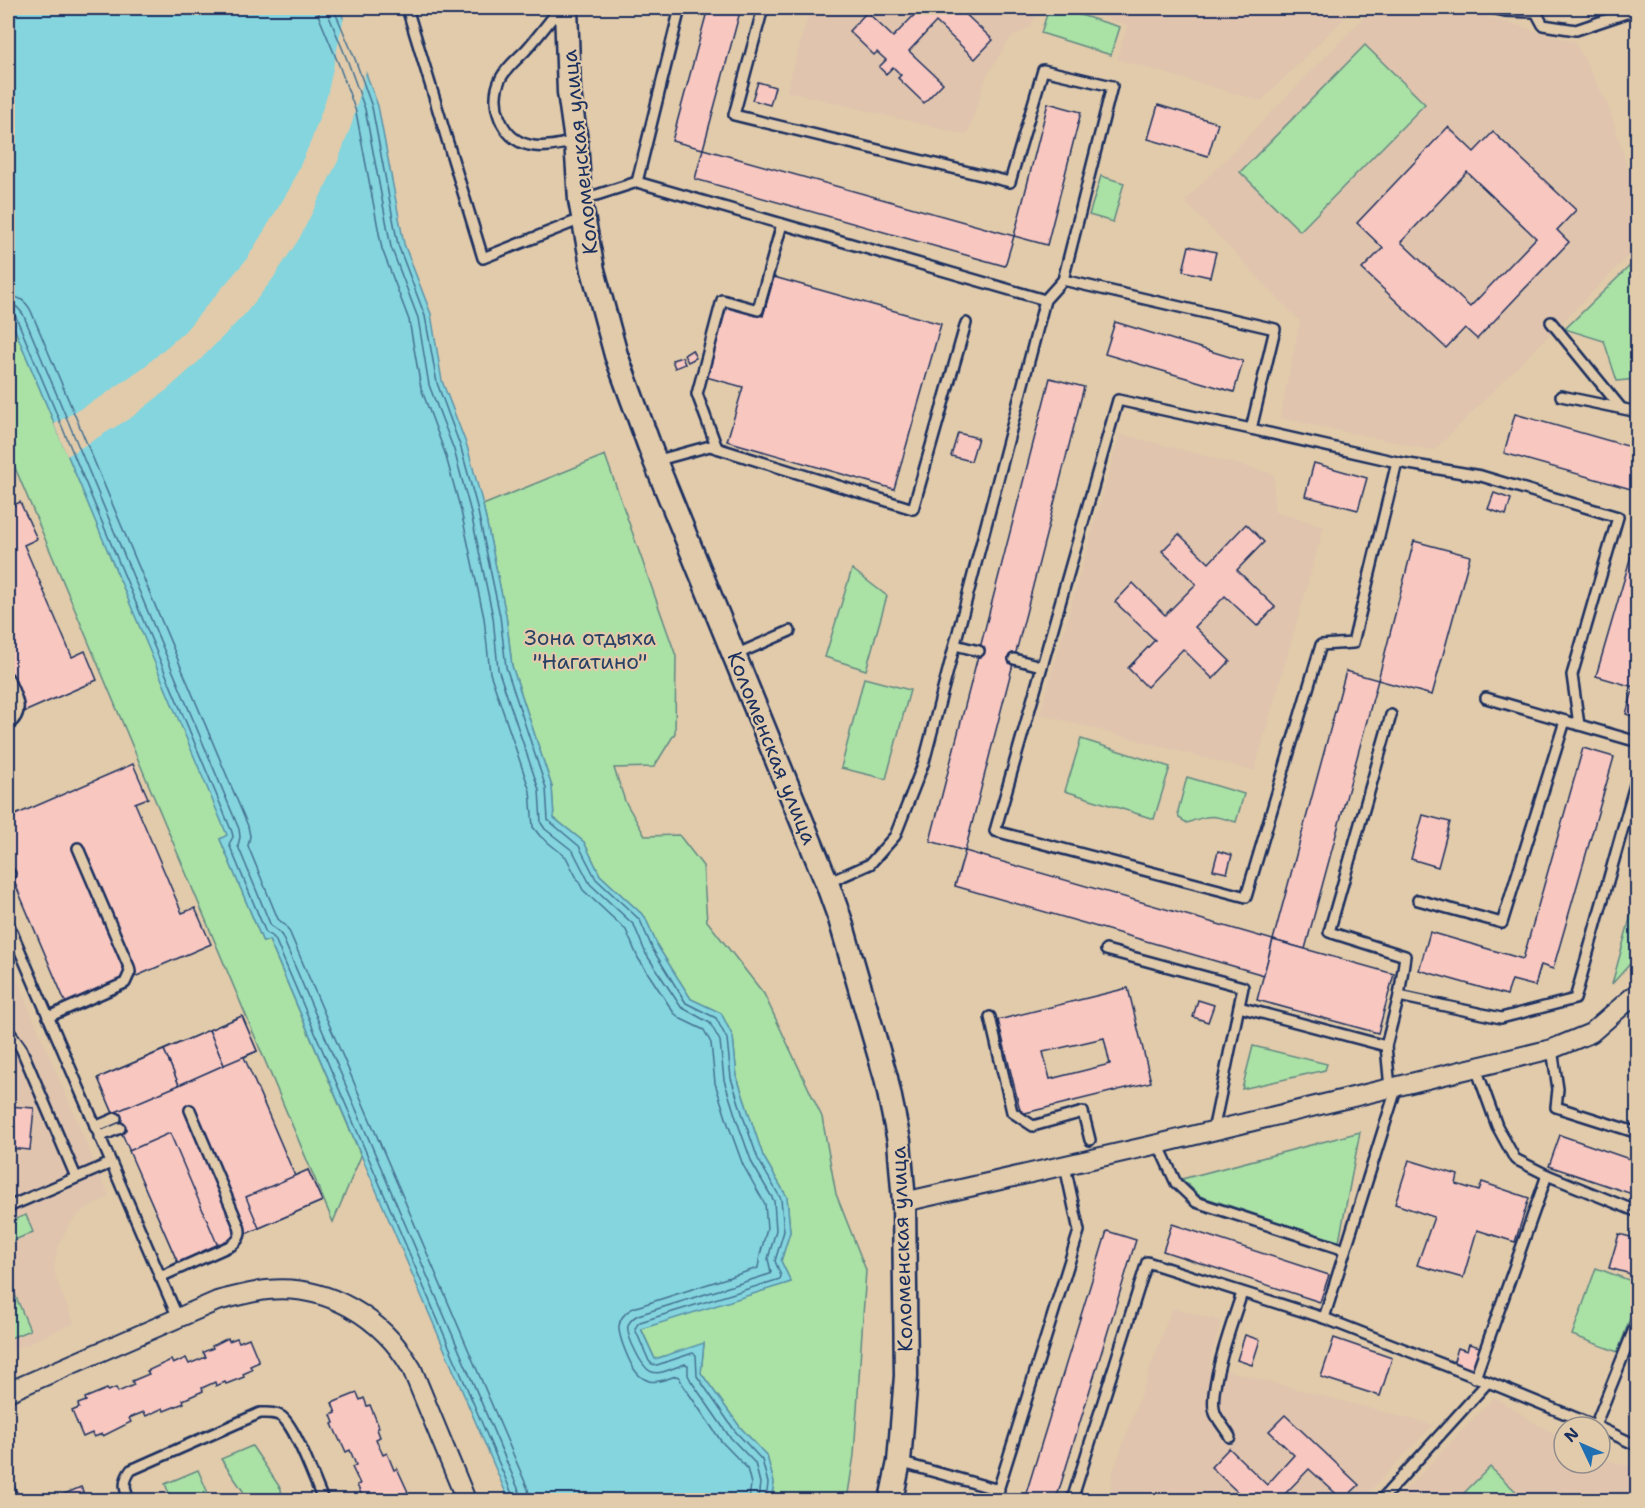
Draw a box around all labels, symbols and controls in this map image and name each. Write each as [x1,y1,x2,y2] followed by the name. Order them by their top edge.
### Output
[555,48,605,256] street label: Коломенская улица
[524,624,656,676] park label: Зона отдыха "Нагатино"
[720,647,824,849] street label: Коломенская улица
[884,1146,920,1352] street label: Коломенская улица
[1552,1415,1612,1475] north arrow
[1560,1423,1584,1447] text: N

